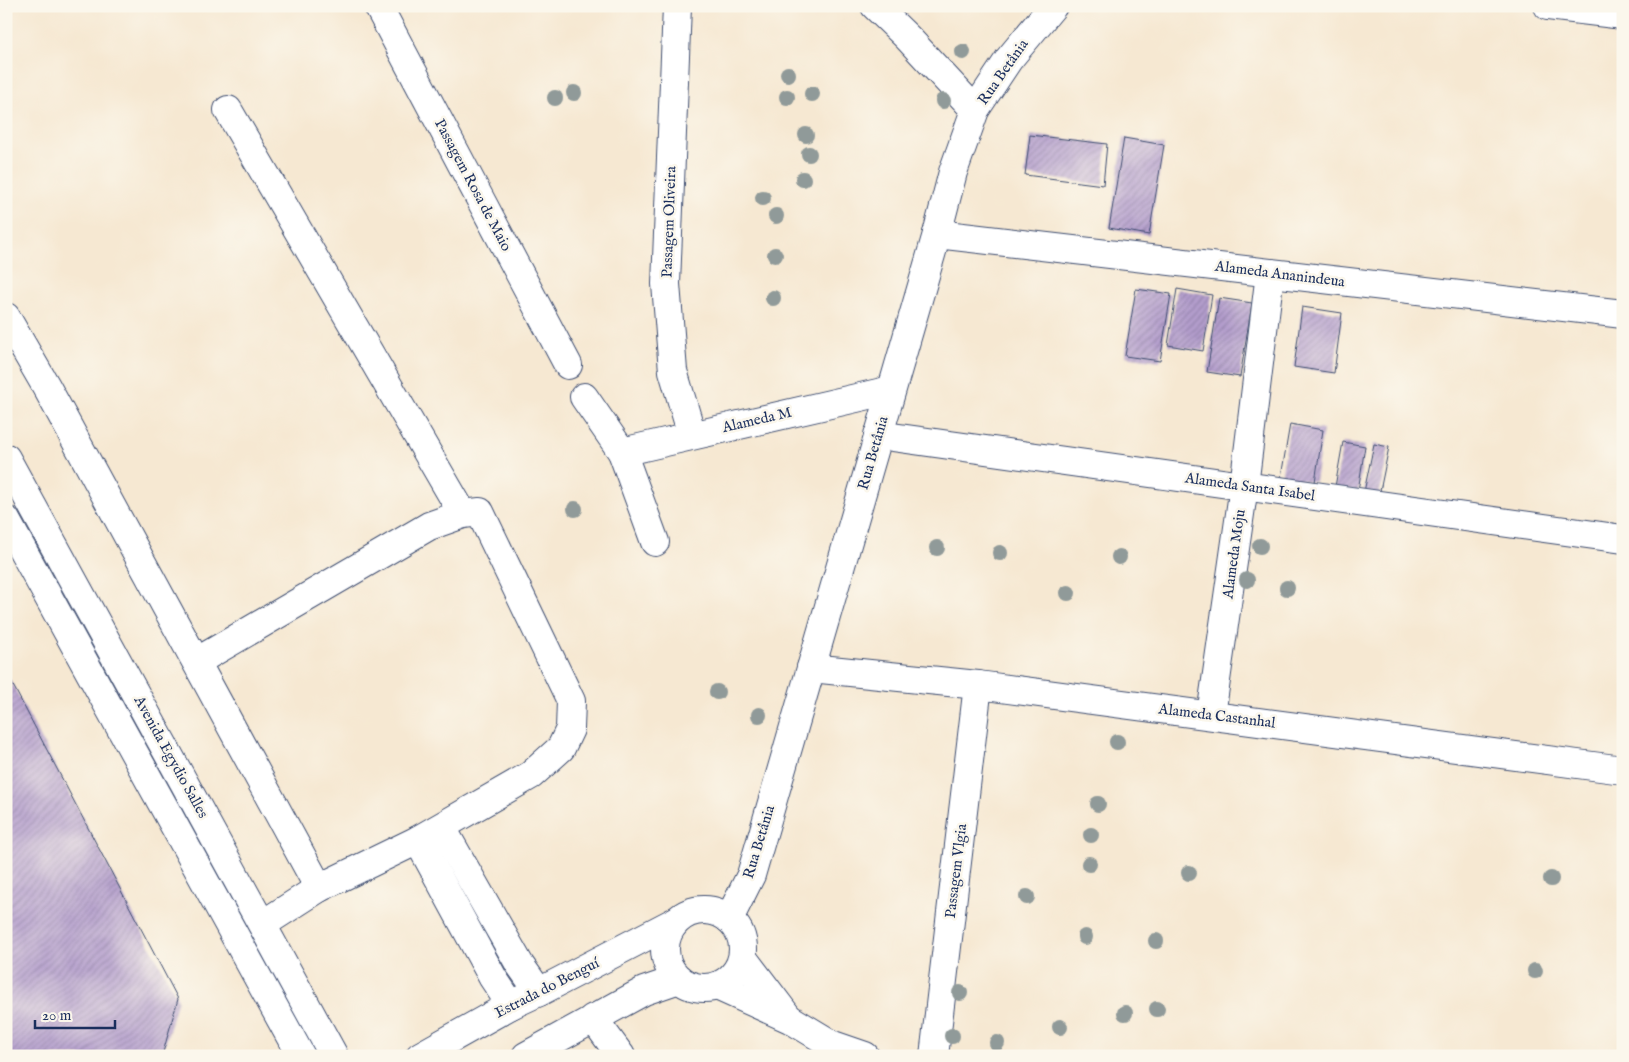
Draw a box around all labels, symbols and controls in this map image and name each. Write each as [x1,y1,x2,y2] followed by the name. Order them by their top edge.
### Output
[973,35,1033,108] street label: Rua Betânia
[430,116,516,254] street label: Passagem Rosa de Maio
[658,165,680,278] street label: Passagem Oliveira
[1213,256,1347,291] street label: Alameda Ananindeua
[719,403,794,437] street label: Alameda M
[853,413,893,492] street label: Rua Betânia
[1183,468,1317,506] street label: Alameda Santa Isabel
[1218,508,1250,601] street label: Alameda Moju
[129,692,212,821] street label: Avenida Egydio Salles
[1156,699,1277,733] street label: Alameda Castanhal
[739,802,779,881] street label: Rua Betânia
[941,822,971,919] street label: Passagem Vlgia
[492,953,603,1022] street label: Estrada do Benguí
[35,997,115,1029] scale bar
[42,1006,72,1025] text: 20 m

